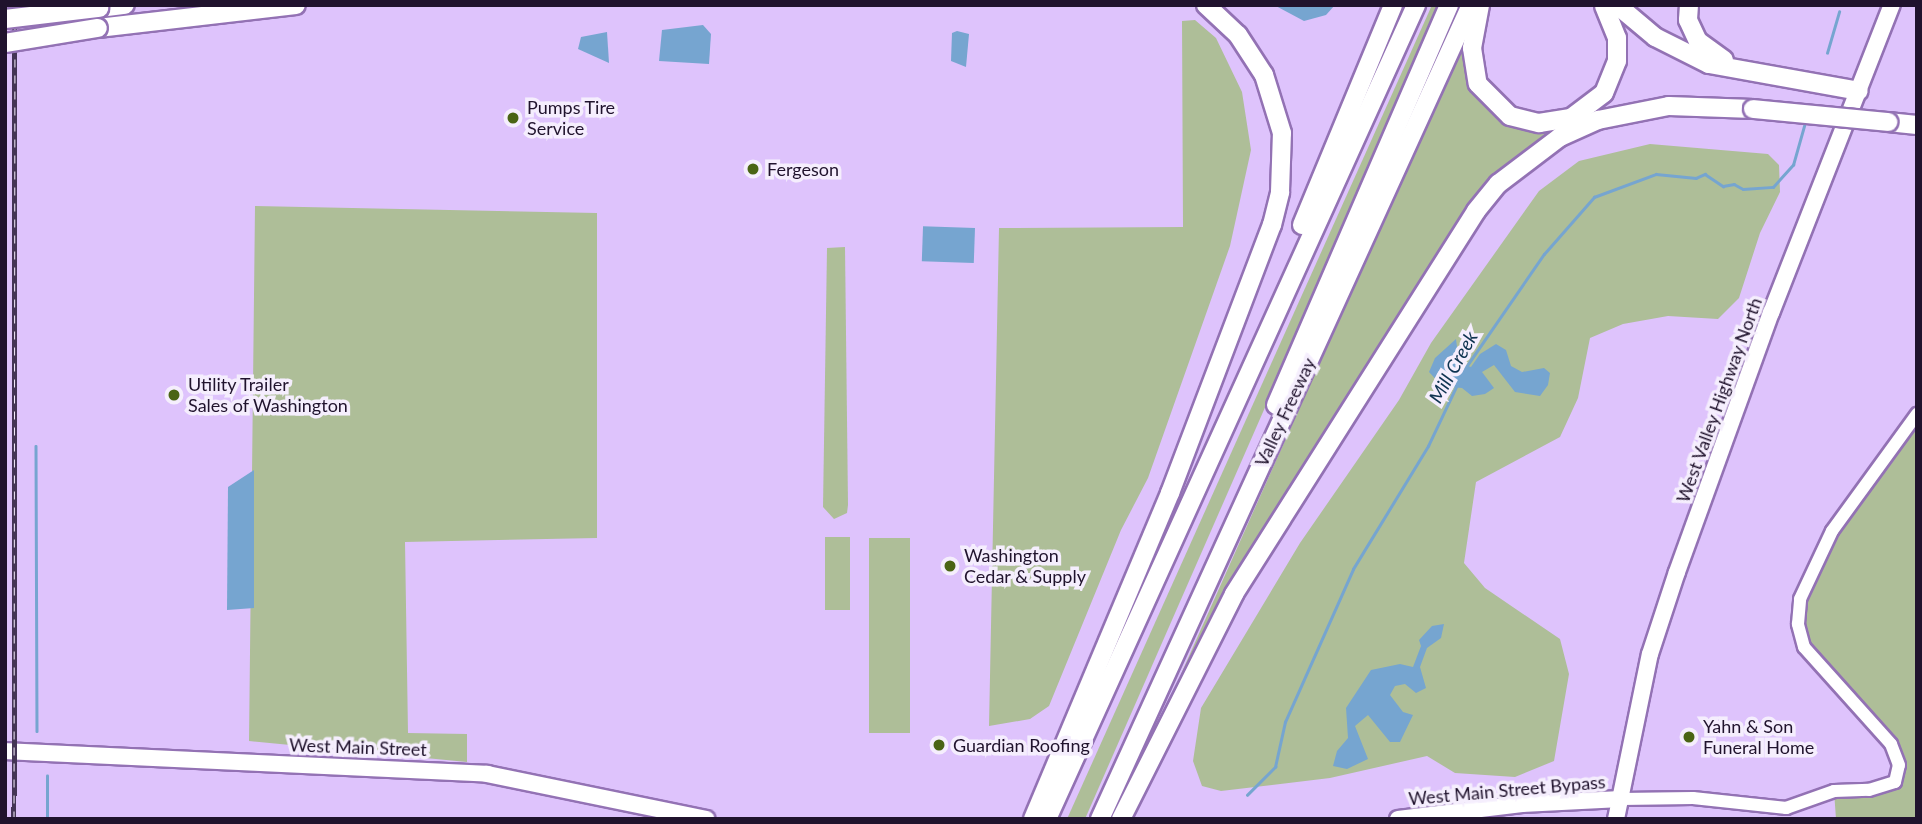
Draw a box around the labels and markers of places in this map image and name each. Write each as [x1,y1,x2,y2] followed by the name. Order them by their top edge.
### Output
[527,97,616,140] place label: Pumps Tire Service
[505,110,521,126] marker: Pumps Tire Service
[767,158,839,180] place label: Fergeson
[745,161,761,177] marker: Fergeson
[188,374,348,416] place label: Utility Trailer Sales of Washington
[166,387,182,403] marker: Utility Trailer Sales of Washington
[964,545,1086,588] place label: Washington Cedar & Supply
[942,558,958,574] marker: Washington Cedar & Supply
[1703,716,1814,758] place label: Yahn & Son Funeral Home
[1681,729,1697,745] marker: Yahn & Son Funeral Home
[953,734,1090,756] place label: Guardian Roofing
[931,737,947,753] marker: Guardian Roofing

